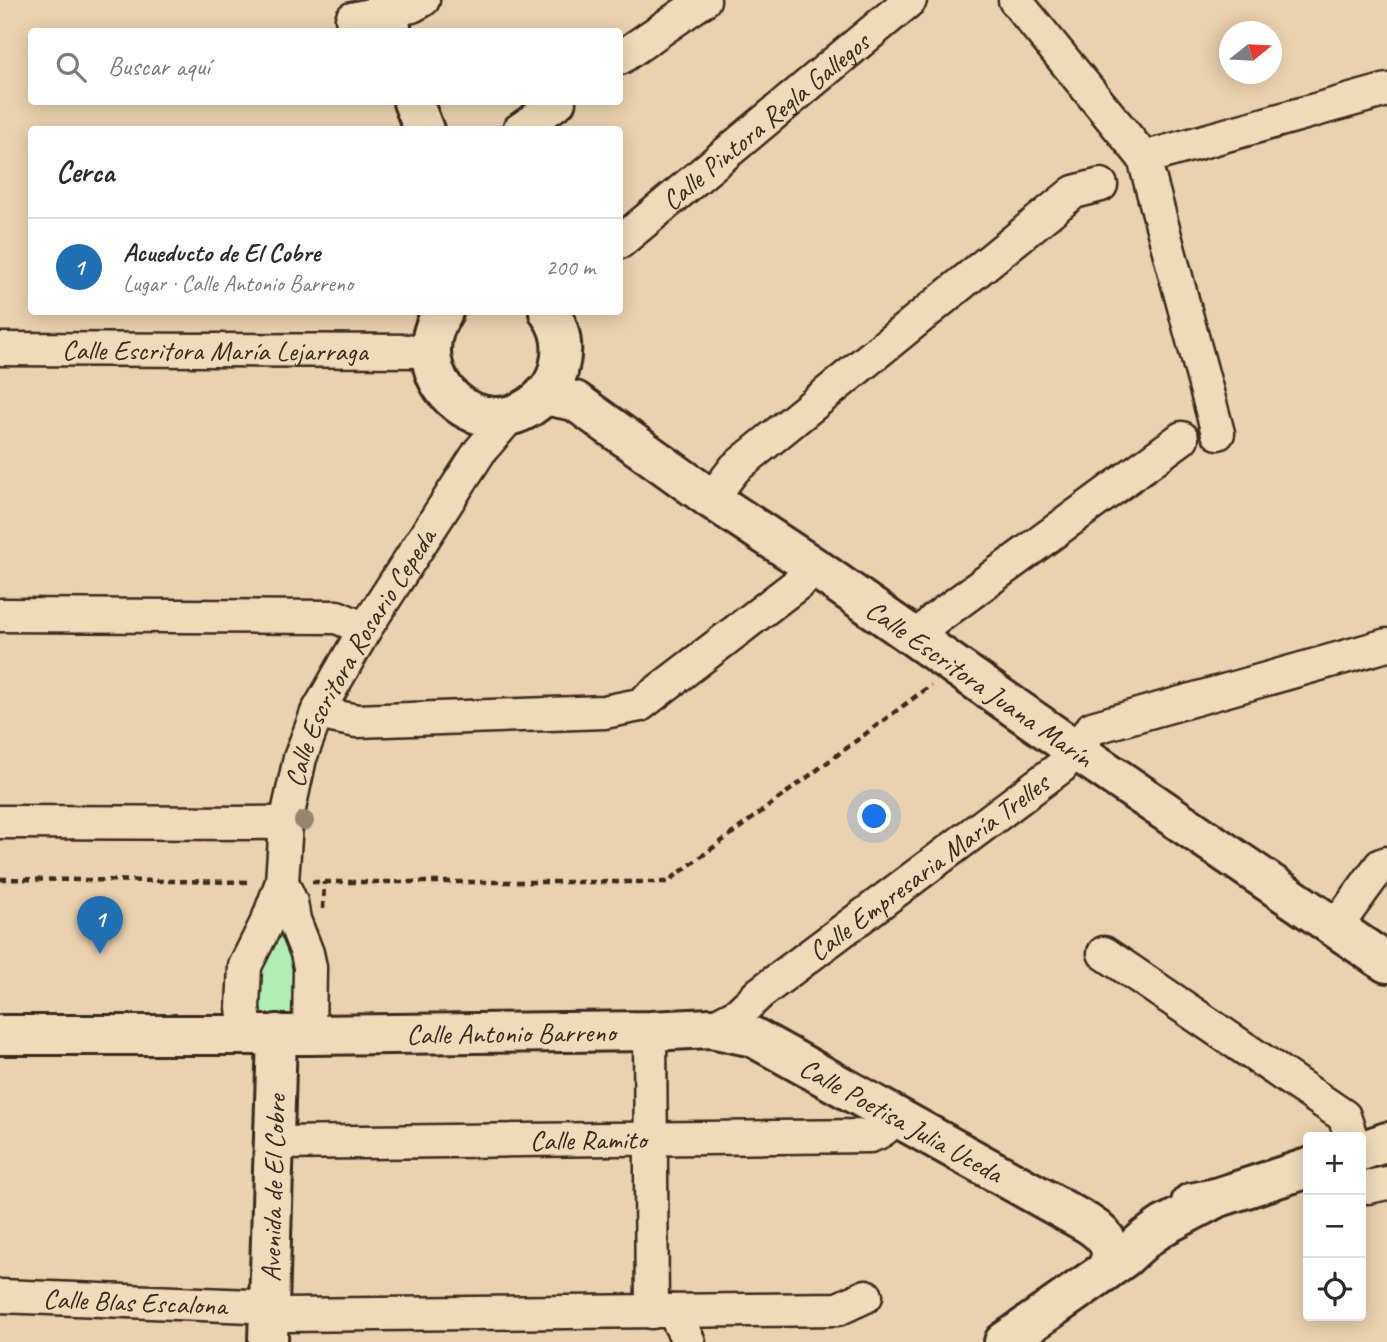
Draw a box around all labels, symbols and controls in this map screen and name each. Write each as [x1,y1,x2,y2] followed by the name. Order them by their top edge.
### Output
[1219,21,1282,84] north arrow
[654,23,878,218] street label: Calle Pintora Regla Gallegos
[28,28,623,105] search box
[52,48,90,86] icon: search
[108,50,210,83] text: Buscar aquí
[56,153,114,191] text: Cerca
[123,236,320,269] text: Acueducto de El Cobre
[74,253,84,282] text: 1
[546,253,595,282] text: 200 m
[123,269,353,298] text: Lugar · Calle Antonio Barreno
[62,332,370,368] street label: Calle Escritora María Lejarraga
[277,519,444,790] street label: Calle Escritora Rosario Cepeda
[860,591,1101,775] street label: Calle Escritora Juana Marín
[801,764,1057,968] street label: Calle Empresaria María Trelles
[857,799,891,833] your location
[77,896,123,954] pin: 1
[406,1014,619,1051] street label: Calle Antonio Barreno
[794,1049,1011,1191] street label: Calle Poetisa Julia Uceda
[252,1092,293,1282] street label: Avenida de El Cobre
[530,1121,649,1157] street label: Calle Ramito
[1303,1132,1366,1321] map controls
[1303,1132,1366,1195] button: +
[1303,1195,1366,1258] button: −
[1303,1258,1366,1321] button: locate
[43,1280,230,1323] street label: Calle Blas Escalona

